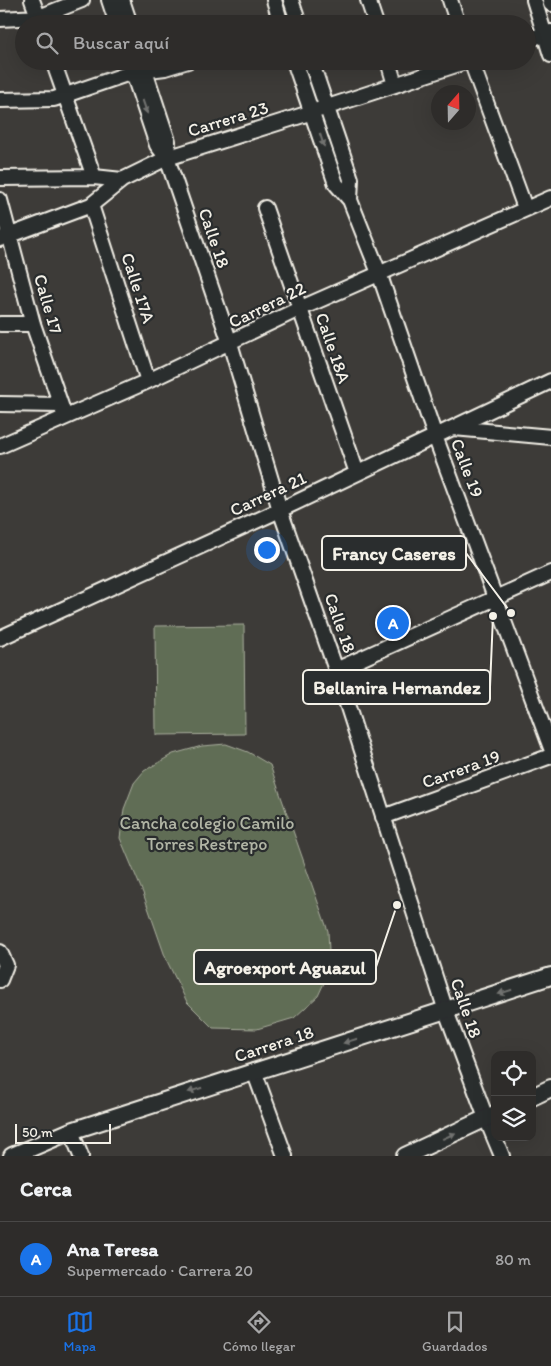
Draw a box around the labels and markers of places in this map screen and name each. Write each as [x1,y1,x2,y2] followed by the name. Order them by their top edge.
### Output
[322,536,466,570] callout: Francy Caseres
[377,604,409,642] pin: A
[303,670,490,704] callout: Bellanira Hernandez
[194,950,376,984] callout: Agroexport Aguazul

